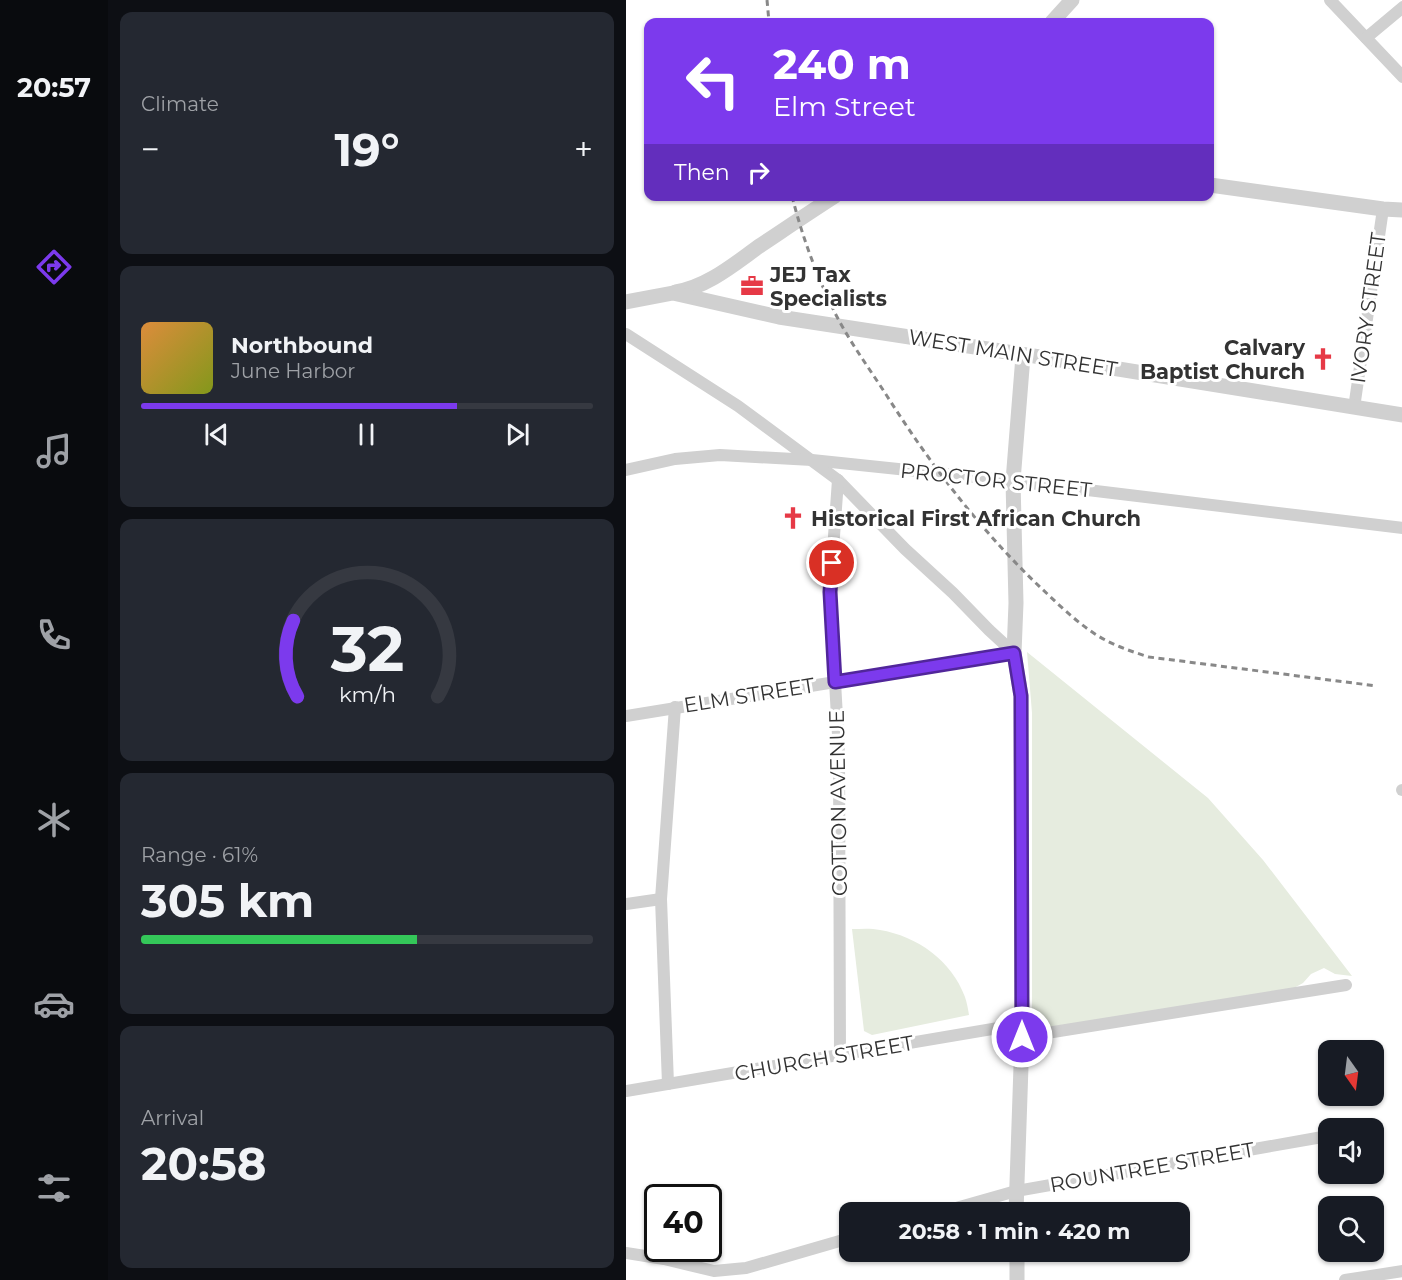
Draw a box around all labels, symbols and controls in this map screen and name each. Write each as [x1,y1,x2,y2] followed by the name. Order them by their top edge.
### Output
[773,38,911,90] text: 240 m
[674,42,752,120] icon: left
[17,71,91,104] text: 20:57
[773,90,916,123] text: Elm Street
[141,92,219,116] text: Climate
[334,122,400,177] text: 19°
[141,129,160,169] text: −
[574,129,593,169] text: +
[742,156,775,189] icon: right
[674,159,730,186] text: Then
[1345,231,1391,385] street label: IVORY STREET
[33,246,75,288] icon: directions
[769,262,887,311] place label: JEJ Tax Specialists
[739,273,765,299] office icon: JEJ Tax Specialists
[907,324,1119,382] street label: WEST MAIN STREET
[231,332,373,359] text: Northbound
[1140,335,1305,384] place label: Calvary Baptist Church
[1310,346,1336,372] church icon: Calvary Baptist Church
[231,359,355,383] text: June Harbor
[200,418,233,451] icon: previous
[350,418,383,451] icon: pause
[501,418,534,451] icon: next
[33,430,75,472] icon: music
[899,458,1093,502] street label: PROCTOR STREET
[780,505,806,531] church icon: Historical First African Church
[811,506,1141,531] place label: Historical First African Church
[806,537,857,588] pin
[815,546,848,579] icon: arrive
[329,611,404,687] text: 32
[33,614,75,656] icon: phone
[682,672,816,718] street label: ELM STREET
[338,681,396,707] text: km/h
[824,710,852,896] street label: COTTON AVENUE
[33,799,75,841] icon: climate
[141,843,258,867] text: Range · 61%
[141,873,314,928] text: 305 km
[33,983,75,1025] icon: car
[990,1005,1054,1069] position arrow
[733,1030,915,1086] street label: CHURCH STREET
[1318,1040,1384,1106] north arrow
[1318,1040,1384,1262] map controls
[141,1106,204,1130] text: Arrival
[1318,1118,1384,1184] button: sound
[141,1136,266,1191] text: 20:58
[1048,1137,1256,1197] street label: ROUNTREE STREET
[33,1167,75,1209] icon: filters
[644,1184,722,1262] speed limit sign: 40
[1318,1196,1384,1262] button: search
[899,1218,1130,1245] text: 20:58 · 1 min · 420 m

